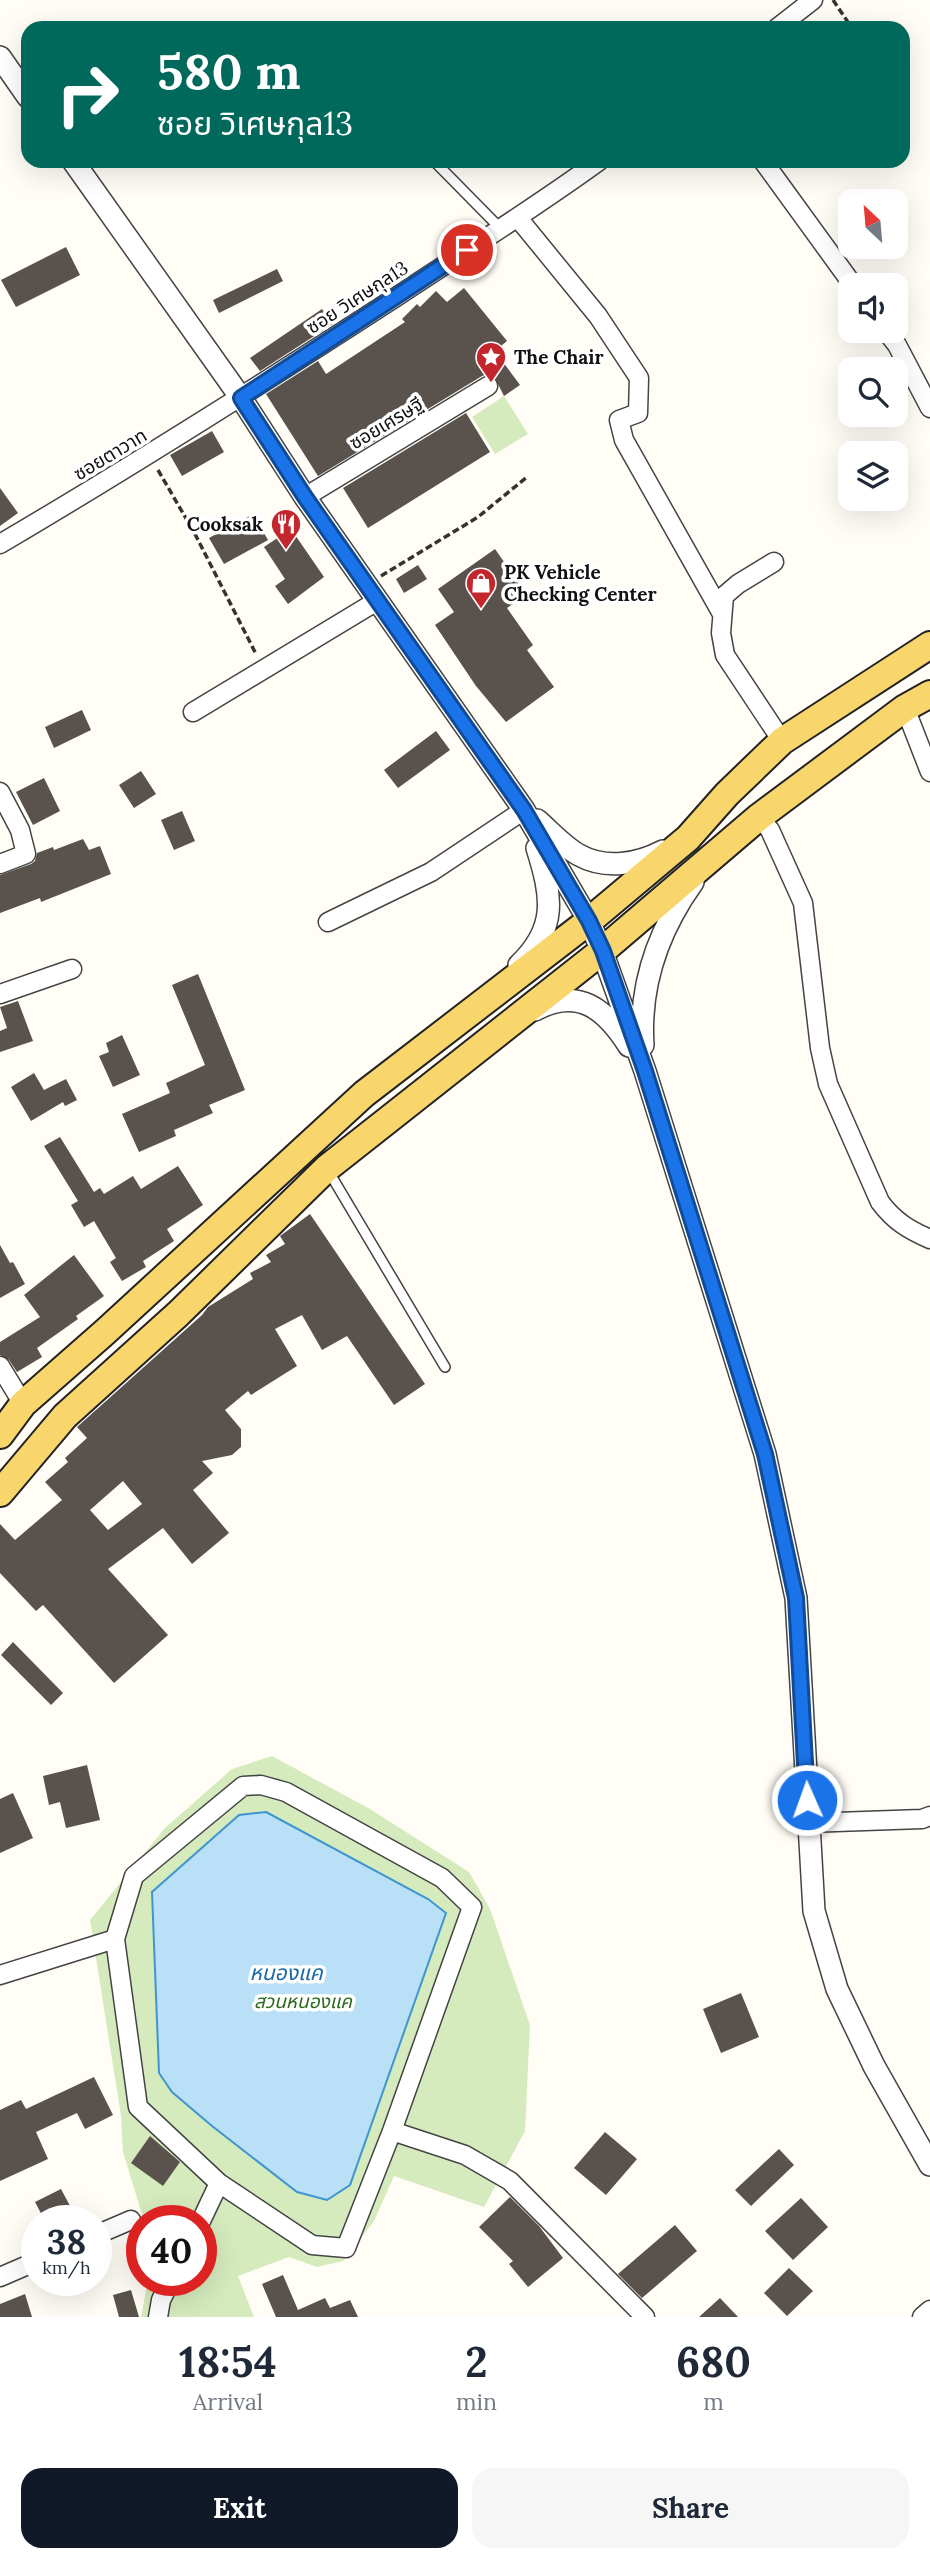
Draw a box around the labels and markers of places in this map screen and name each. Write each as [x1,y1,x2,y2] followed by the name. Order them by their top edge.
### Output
[437,220,497,280] pin
[474,340,508,384] place icon: The Chair
[514,345,604,369] place label: The Chair
[269,507,303,551] restaurant icon: Cooksak
[187,512,263,536] place label: Cooksak
[504,560,657,606] place label: PK Vehicle Checking Center
[464,566,498,610] shop icon: PK Vehicle Checking Center

